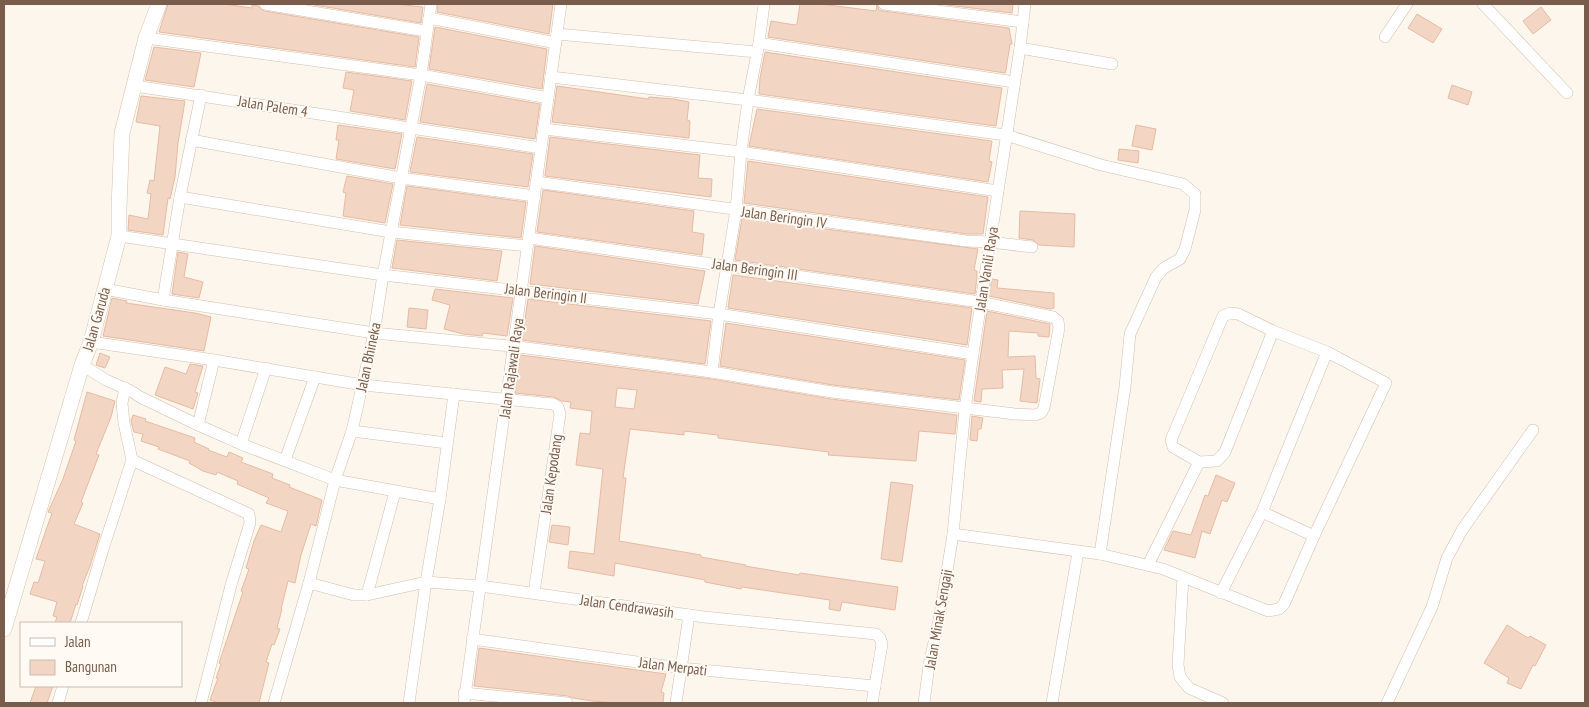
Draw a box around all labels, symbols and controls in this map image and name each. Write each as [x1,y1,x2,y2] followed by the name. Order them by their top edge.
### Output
[236,91,310,121] street label: Jalan Palem 4
[739,201,828,232] street label: Jalan Beringin IV
[970,225,1002,314] street label: Jalan Vanili Raya
[710,253,799,284] street label: Jalan Beringin III
[503,278,588,307] street label: Jalan Beringin II
[78,285,114,354] street label: Jalan Garuda
[494,317,527,420] street label: Jalan Rajawali Raya
[351,321,385,394] street label: Jalan Bhineka
[536,433,566,516] street label: Jalan Kepodang
[920,568,956,671] street label: Jalan Minak Sengaji
[578,590,675,622] street label: Jalan Cendrawasih
[20,622,182,687] legend
[64,632,91,651] text: Jalan
[637,652,708,680] street label: Jalan Merpati
[65,657,117,676] text: Bangunan

